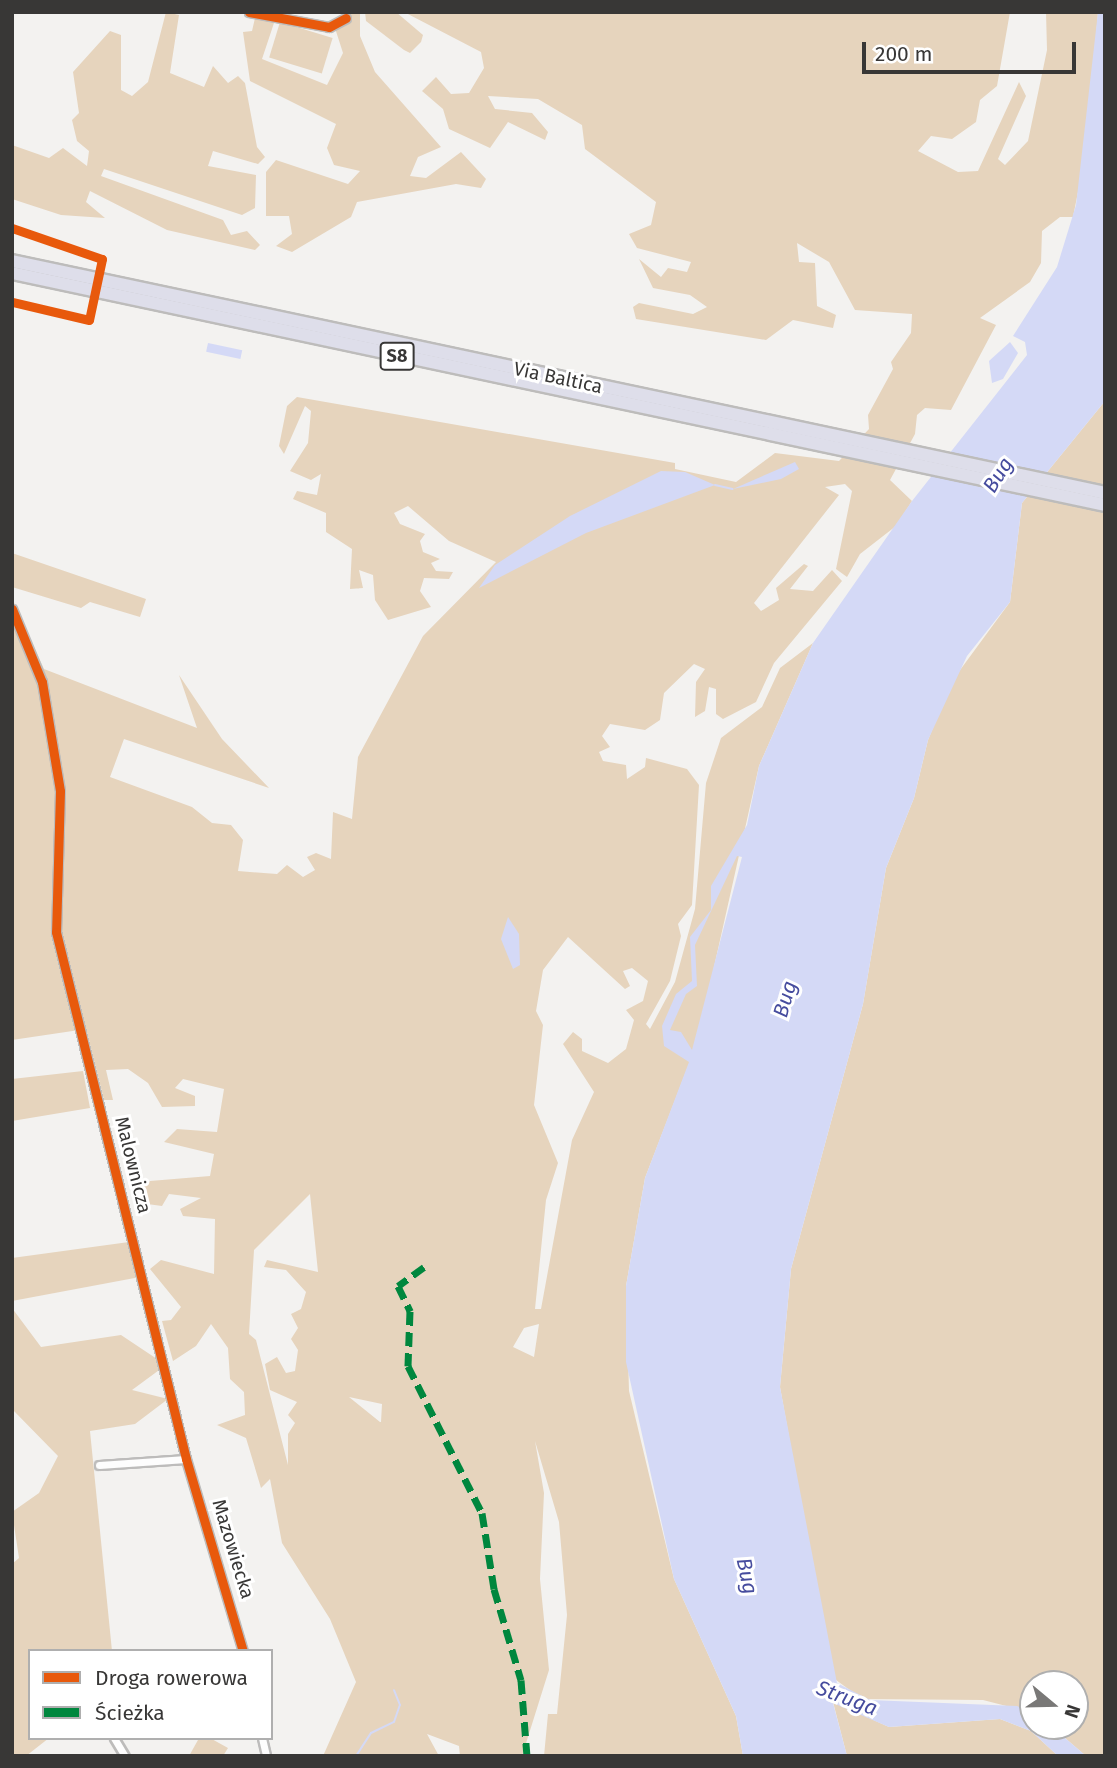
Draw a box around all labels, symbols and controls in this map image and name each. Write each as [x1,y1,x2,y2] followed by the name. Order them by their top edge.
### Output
[865,28,1078,72] scale bar
[875,41,932,67] text: 200 m
[380,342,414,370] road number: S8
[512,357,604,399] street label: Via Baltica
[978,453,1018,497] water label: Bug
[768,978,802,1020] water label: Bug
[110,1114,156,1216] street label: Malownicza
[207,1497,259,1601] street label: Mazowiecka
[731,1555,763,1597] water label: Bug
[28,1649,273,1740] legend
[95,1665,248,1691] text: Droga rowerowa
[1019,1670,1089,1740] north arrow
[813,1675,881,1721] water label: Struga
[95,1700,165,1726] text: Ścieżka
[1060,1702,1085,1721] text: N

